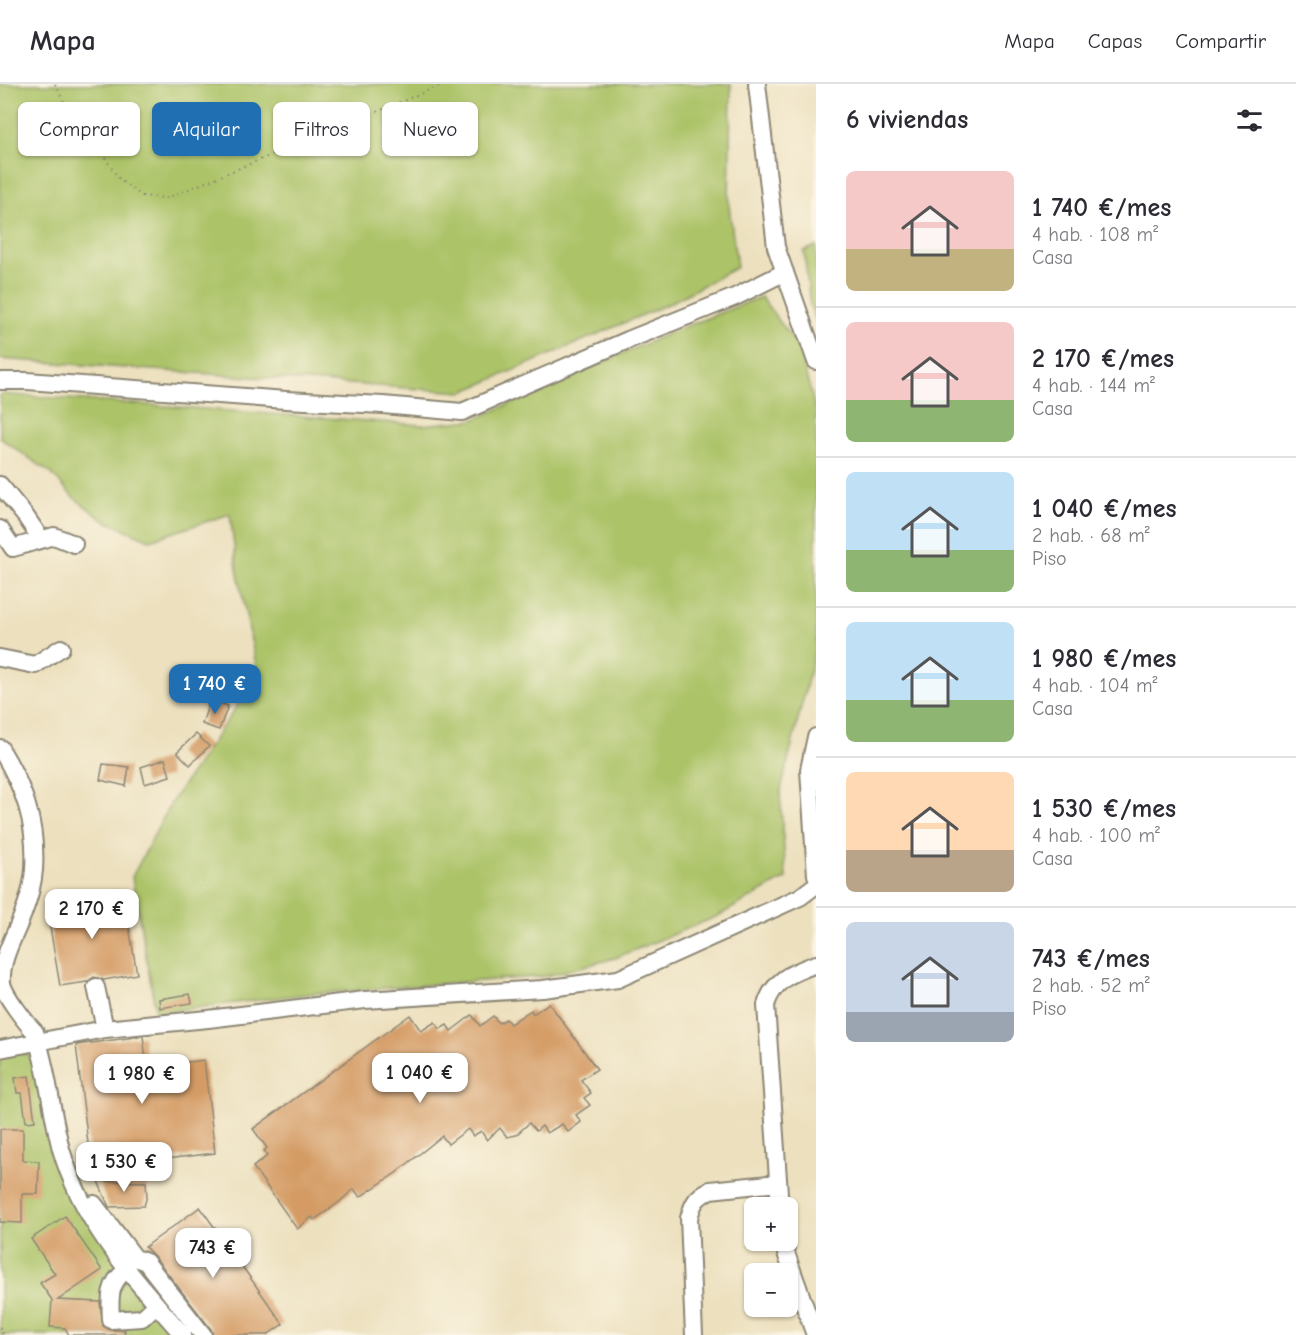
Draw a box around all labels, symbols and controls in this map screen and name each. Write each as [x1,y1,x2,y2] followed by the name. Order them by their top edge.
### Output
[30,25,96,57] text: Mapa
[1004,29,1055,53] text: Mapa
[1088,29,1142,53] text: Capas
[1175,29,1266,53] text: Compartir
[18,102,140,156] chip: Comprar
[152,102,261,156] chip: Alquilar
[273,102,370,156] chip: Filtros
[382,102,478,156] chip: Nuevo
[1233,104,1266,137] icon: filters
[846,105,968,135] text: 6 viviendas
[1032,193,1171,223] text: 1 740 €/mes
[894,195,966,267] icon: home
[1032,223,1158,246] text: 4 hab. · 108 m²
[1032,246,1073,269] text: Casa
[1032,344,1174,374] text: 2 170 €/mes
[894,346,966,418] icon: home
[1032,374,1155,397] text: 4 hab. · 144 m²
[1032,397,1073,420] text: Casa
[1032,494,1176,524] text: 1 040 €/mes
[894,496,966,568] icon: home
[1032,524,1150,547] text: 2 hab. · 68 m²
[1032,547,1067,570] text: Piso
[1032,644,1176,674] text: 1 980 €/mes
[894,646,966,718] icon: home
[160,664,270,715] pin: 1 740 €
[183,672,247,695] text: 1 740 €
[1032,674,1158,697] text: 4 hab. · 104 m²
[1032,697,1073,720] text: Casa
[1032,794,1176,824] text: 1 530 €/mes
[894,796,966,868] icon: home
[1032,824,1160,847] text: 4 hab. · 100 m²
[1032,847,1073,870] text: Casa
[37,889,147,940] pin: 2 170 €
[59,897,125,920] text: 2 170 €
[1032,944,1150,974] text: 743 €/mes
[894,946,966,1018] icon: home
[1032,974,1150,997] text: 2 hab. · 52 m²
[1032,997,1067,1020] text: Piso
[365,1053,475,1104] pin: 1 040 €
[87,1054,197,1105] pin: 1 980 €
[386,1061,454,1084] text: 1 040 €
[108,1062,176,1085] text: 1 980 €
[69,1142,179,1193] pin: 1 530 €
[90,1150,158,1173] text: 1 530 €
[744,1197,798,1317] map controls
[744,1197,798,1251] button: +
[171,1228,255,1279] pin: 743 €
[189,1236,237,1259] text: 743 €
[744,1263,798,1317] button: −

